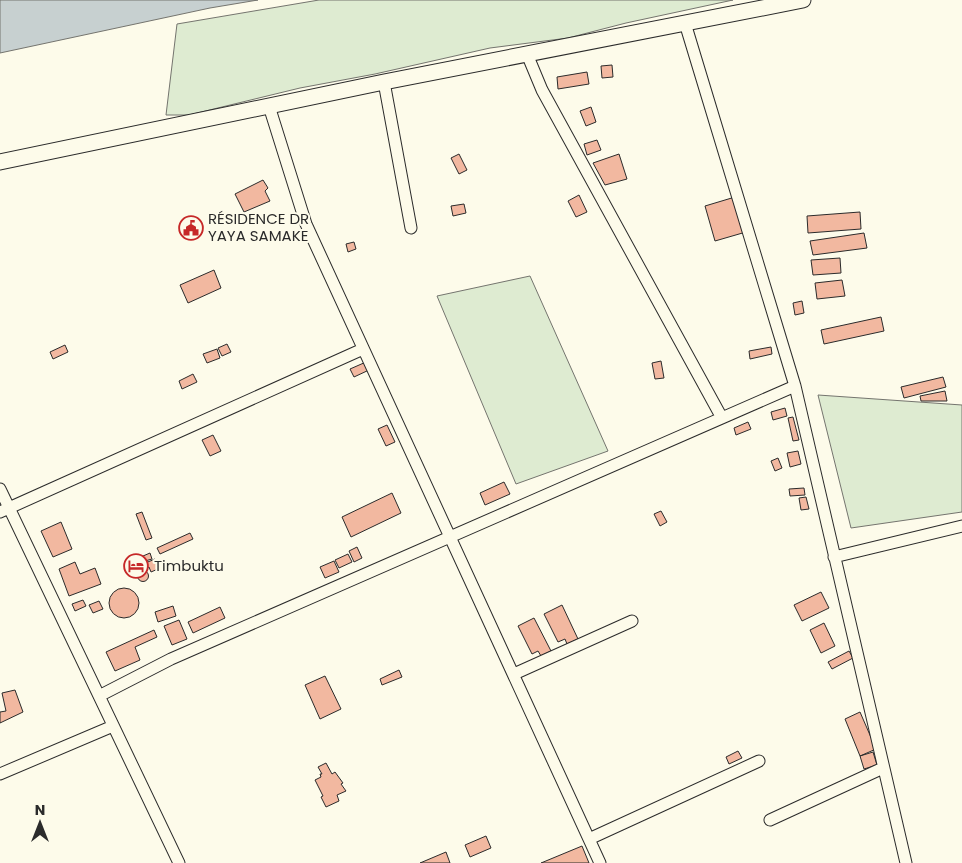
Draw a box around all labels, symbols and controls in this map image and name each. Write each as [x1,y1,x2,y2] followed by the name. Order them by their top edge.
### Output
[208,208,309,246] place label: RÉSIDENCE DR YAYA SAMAKE
[178,215,204,241] public building icon: RÉSIDENCE DR YAYA SAMAKE
[123,553,149,579] hotel icon: Timbuktu
[154,555,224,576] place label: Timbuktu
[15,798,65,848] north arrow
[35,800,45,820] text: N

